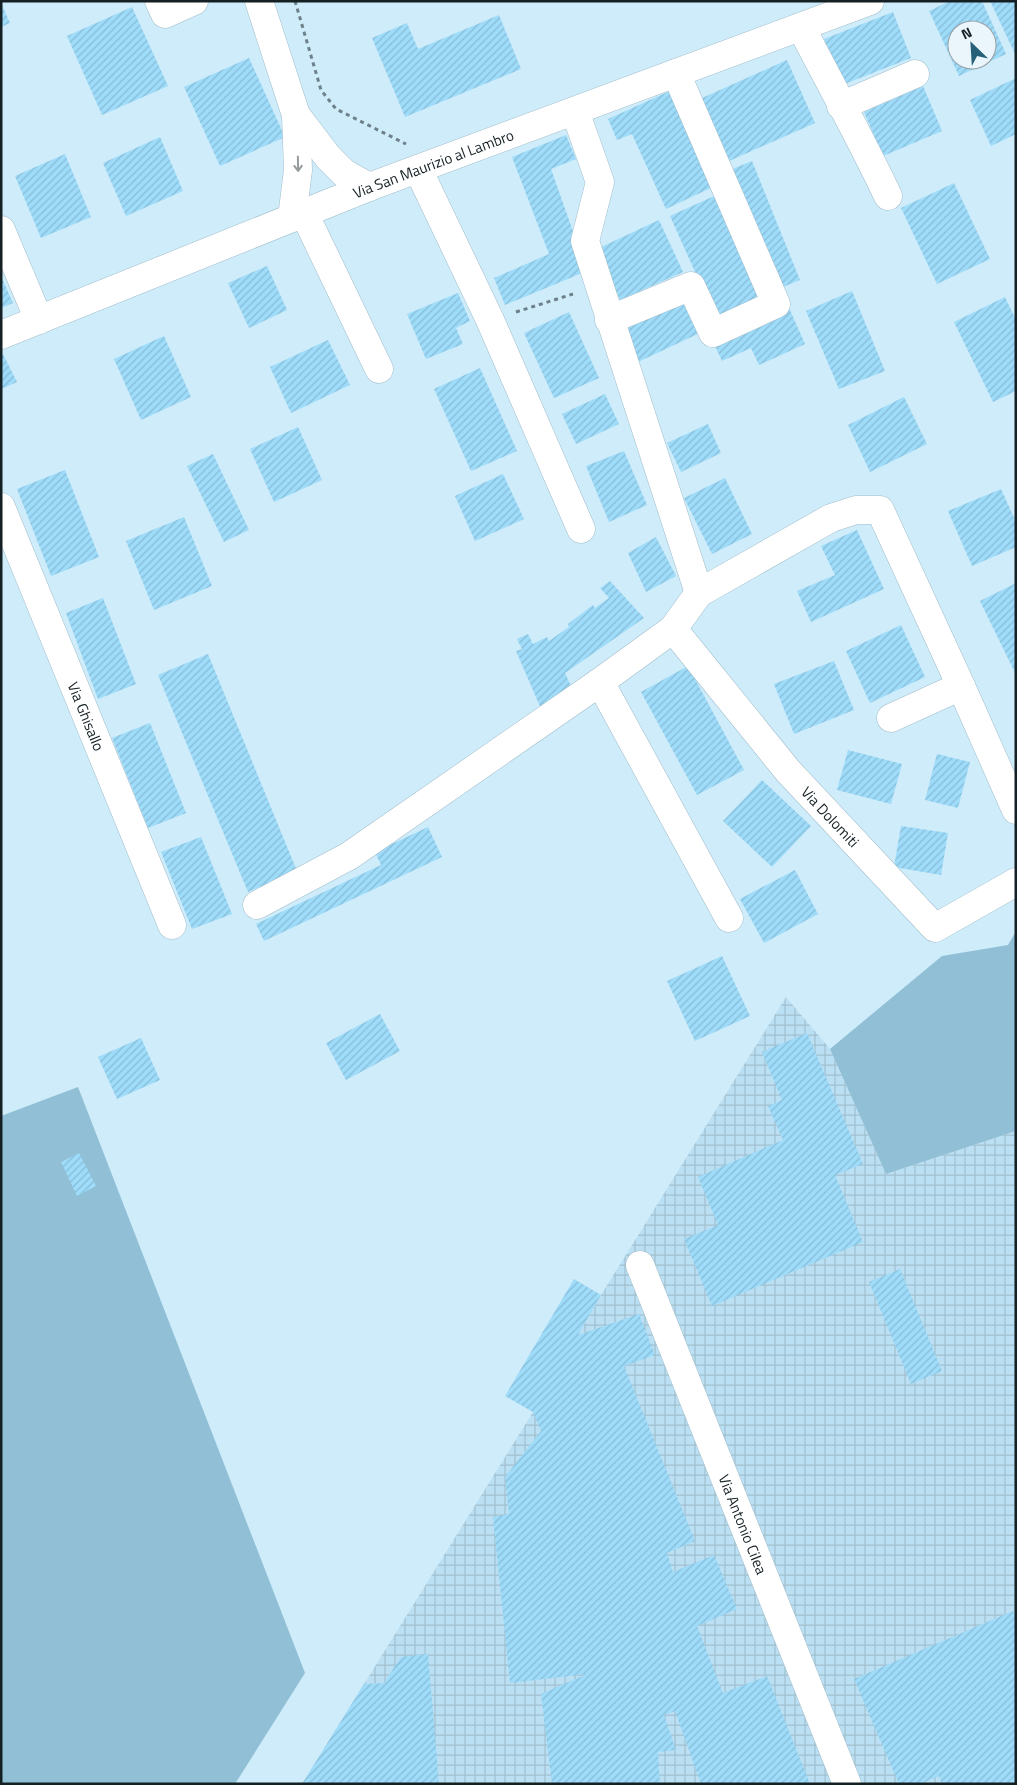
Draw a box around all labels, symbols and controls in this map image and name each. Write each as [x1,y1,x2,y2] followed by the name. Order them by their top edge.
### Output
[947,20,997,70] north arrow
[957,21,975,44] text: N
[349,123,517,204] street label: Via San Maurizio al Lambro
[293,156,303,172] one-way arrow
[62,678,111,754] street label: Via Ghisallo
[796,781,865,852] street label: Via Dolomiti
[713,1471,774,1578] street label: Via Antonio Cilea

